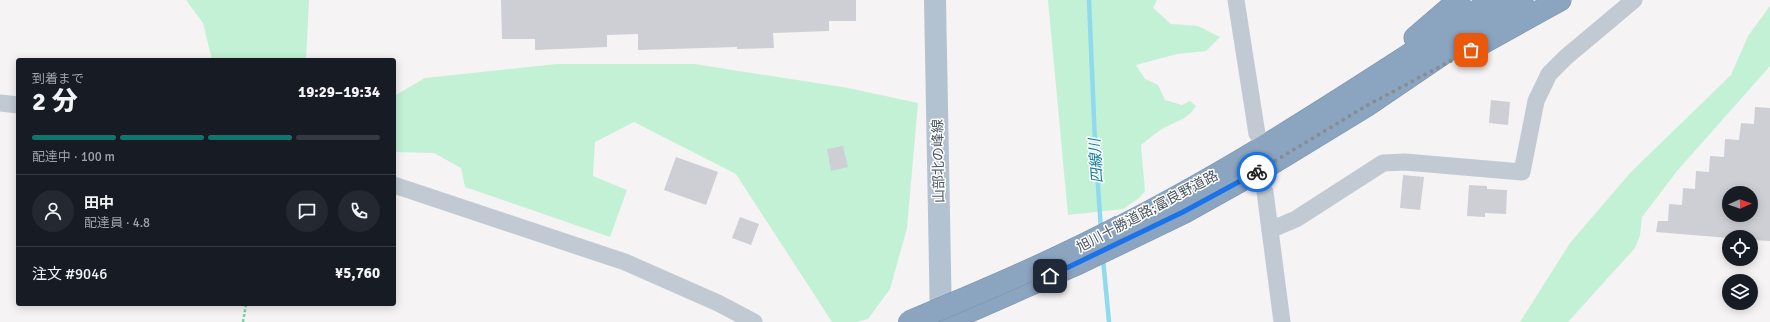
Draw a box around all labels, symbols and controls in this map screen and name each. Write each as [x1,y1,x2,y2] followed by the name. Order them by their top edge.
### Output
[1454,33,1488,67] pin
[1460,39,1482,61] icon: bag
[32,71,84,87] text: 到着まで
[298,83,380,101] text: 19:29–19:34
[32,86,78,118] text: 2 分
[929,119,948,203] street label: 山部北の峰線
[1085,136,1107,184] water label: 四線川
[32,149,115,165] text: 配達中 · 100 m
[1237,152,1277,192] courier
[1246,161,1268,183] icon: bike
[1074,167,1221,256] street label: 旭川十勝道路;富良野道路
[1722,186,1758,222] north arrow
[1722,186,1758,310] map controls
[32,190,74,232] button: person
[286,190,328,232] button: chat
[338,190,380,232] button: phone
[84,194,114,212] text: 田中
[84,215,150,231] text: 配達員 · 4.8
[1722,230,1758,266] button: locate
[1033,259,1067,293] pin
[335,264,380,282] text: ¥5,760
[32,265,107,283] text: 注文 #9046
[1039,265,1061,287] icon: home
[1722,274,1758,310] button: layers

